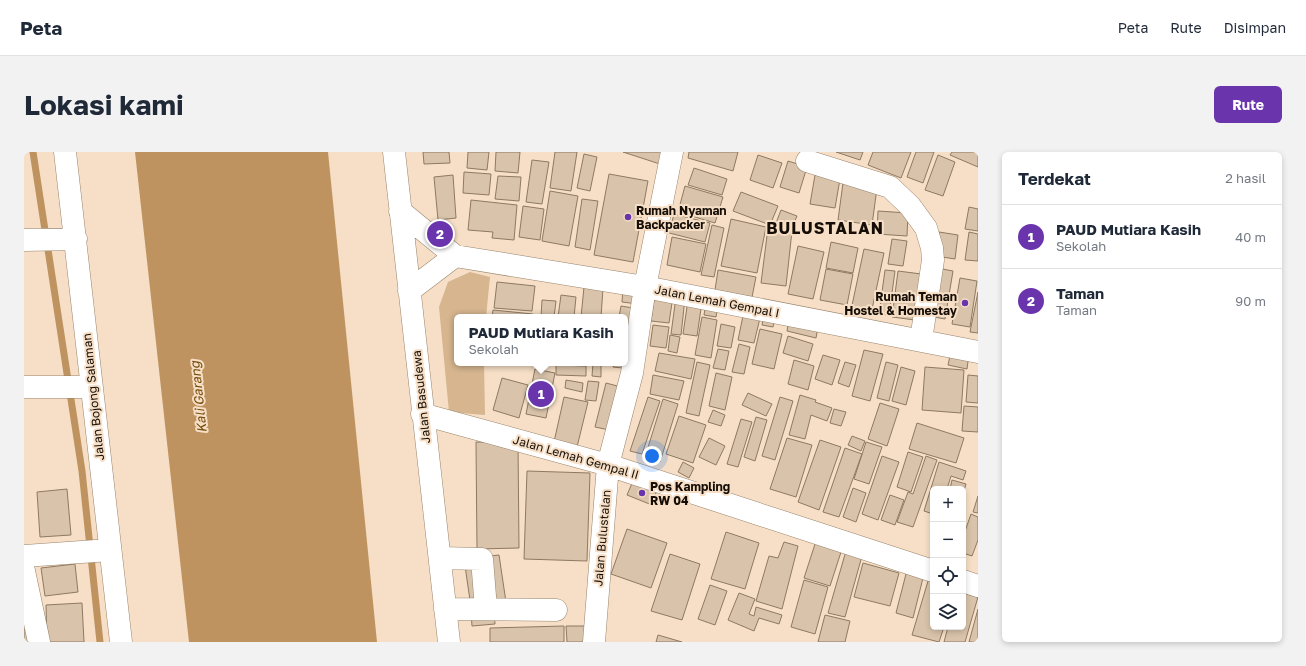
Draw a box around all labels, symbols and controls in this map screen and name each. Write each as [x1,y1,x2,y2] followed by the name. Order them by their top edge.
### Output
[20,16,62,39] text: Peta
[1118,19,1148,36] text: Peta
[1170,19,1202,36] text: Rute
[1224,19,1286,36] text: Disimpan
[1214,86,1282,123] button: Rute
[24,88,184,121] text: Lokasi kami
[1018,168,1091,189] text: Terdekat
[1225,170,1266,186] text: 2 hasil
[636,203,727,232] place label: Rumah Nyaman Backpacker
[623,212,633,222] marker: Rumah Nyaman Backpacker
[766,218,884,238] district label: BULUSTALAN
[427,219,453,249] pin: 2
[1056,220,1201,238] text: PAUD Mutiara Kasih
[1028,229,1034,245] text: 1
[1235,229,1266,245] text: 40 m
[1056,238,1106,254] text: Sekolah
[653,282,781,320] street label: Jalan Lemah Gempal I
[1056,284,1104,302] text: Taman
[844,289,958,318] place label: Rumah Teman Hostel & Homestay
[1027,293,1035,309] text: 2
[1235,293,1266,309] text: 90 m
[960,298,970,308] marker: Rumah Teman Hostel & Homestay
[1056,302,1097,318] text: Taman
[454,314,628,366] popup
[469,323,613,341] text: PAUD Mutiara Kasih
[79,333,107,461] street label: Jalan Bojong Salaman
[469,341,519,357] text: Sekolah
[409,350,433,444] street label: Jalan Basudewa
[186,359,210,434] water label: Kali Garang
[528,379,554,409] pin: 1
[511,432,641,482] street label: Jalan Lemah Gempal II
[642,446,662,466] your location
[650,479,730,508] place label: Pos Kampling RW 04
[930,486,966,630] map controls
[930,486,966,522] button: +
[637,488,647,498] marker: Pos Kampling RW 04
[590,489,614,587] street label: Jalan Bulustalan
[930,522,966,558] button: −
[930,558,966,594] button: locate
[930,594,966,630] button: layers

